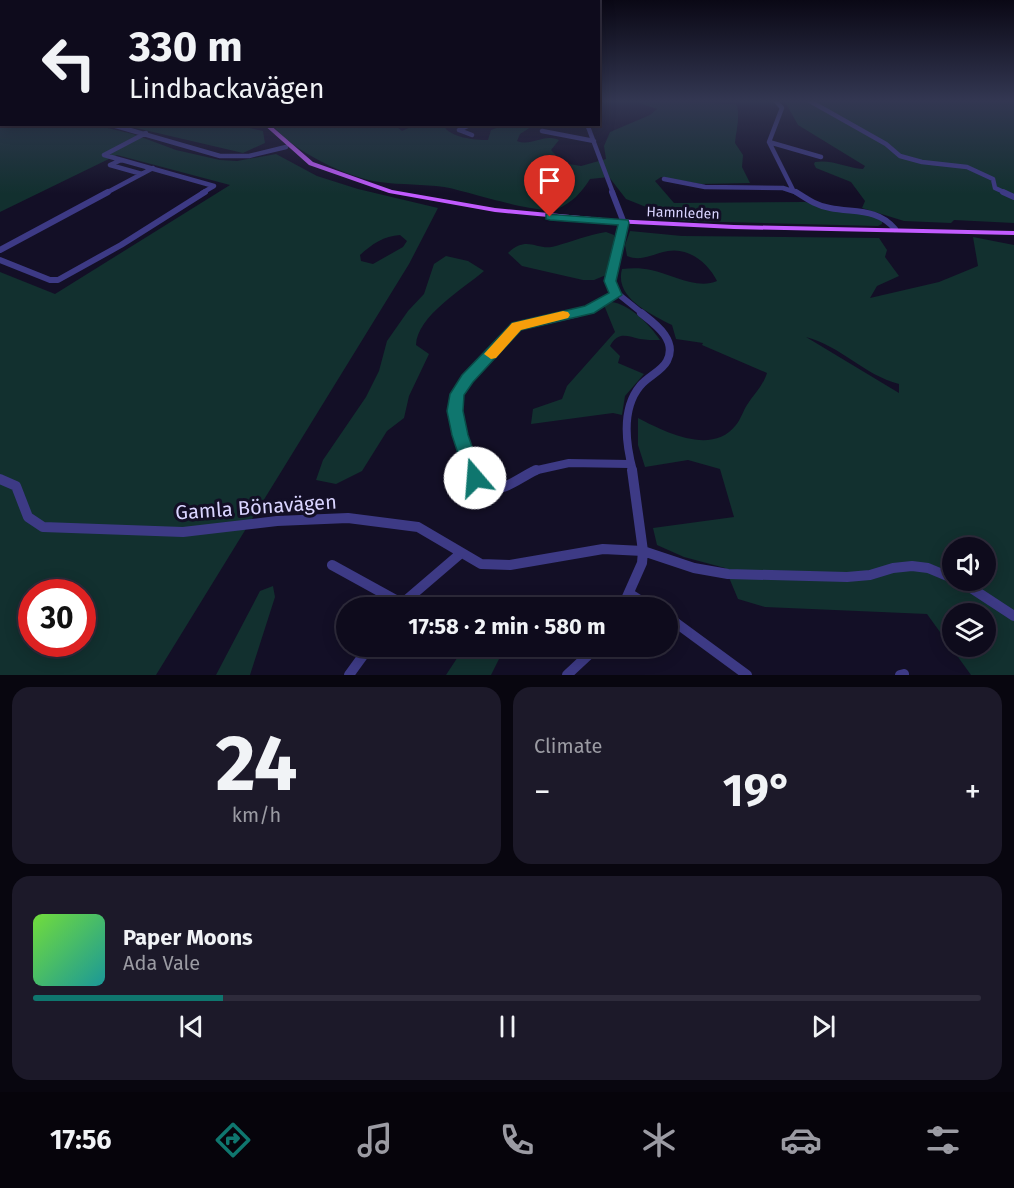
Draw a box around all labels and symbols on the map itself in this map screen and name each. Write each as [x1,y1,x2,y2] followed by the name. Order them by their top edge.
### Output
[524,155,575,217] pin
[646,203,720,223] street label: Hamnleden
[443,446,507,510] position arrow
[175,489,337,525] street label: Gamla Bönavägen
[18,579,96,657] speed limit sign: 30

